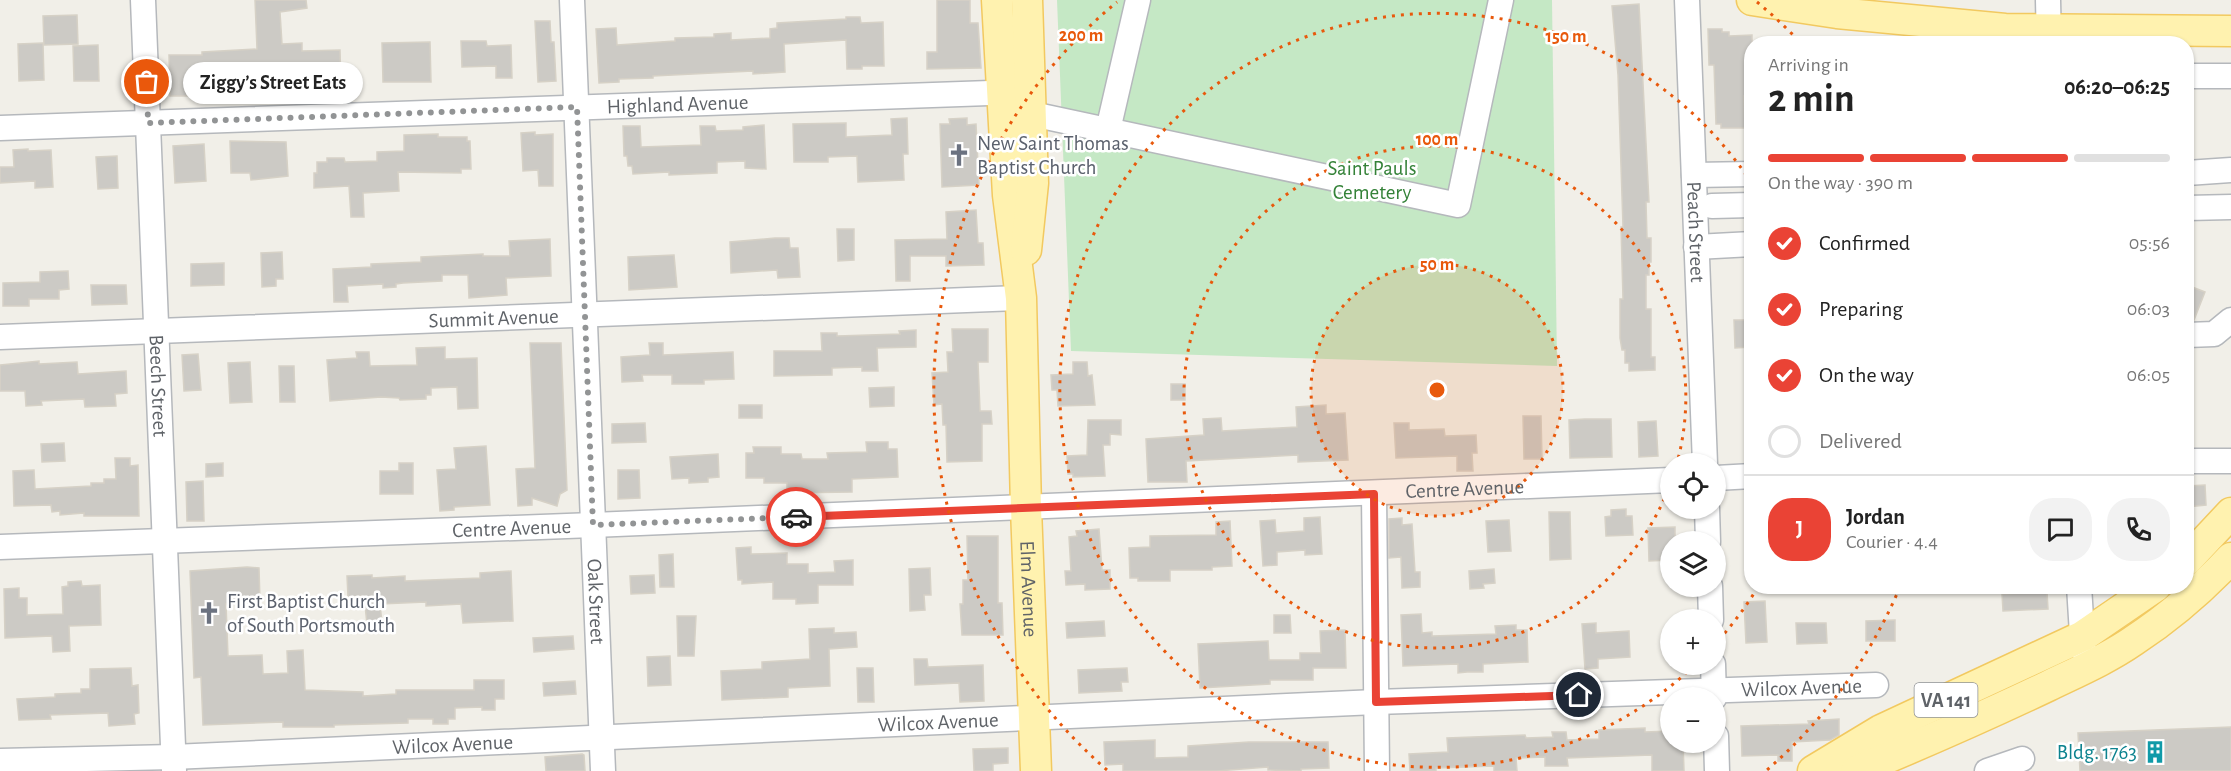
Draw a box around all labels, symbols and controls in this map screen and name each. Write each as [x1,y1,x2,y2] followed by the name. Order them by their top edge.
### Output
[1059,27,1103,45] text: 200 m
[1546,28,1586,46] text: 150 m
[1768,55,1849,75] text: Arriving in
[121,56,172,107] pin
[183,61,363,103] callout: Ziggy’s Street Eats
[130,65,163,98] icon: bag
[200,73,346,93] text: Ziggy’s Street Eats
[2064,76,2170,98] text: 06:20–06:25
[1768,80,1855,119] text: 2 min
[606,92,749,118] street label: Highland Avenue
[1416,131,1458,149] text: 100 m
[977,133,1129,178] place label: New Saint Thomas Baptist Church
[946,142,972,168] church icon: New Saint Thomas Baptist Church
[1327,158,1417,203] park label: Saint Pauls Cemetery
[1768,173,1913,193] text: On the way · 390 m
[1683,181,1708,283] street label: Peach Street
[1768,227,1801,260] icon: check
[1819,232,1910,254] text: Confirmed
[2129,233,2170,253] text: 05:56
[1420,256,1454,274] text: 50 m
[1768,293,1801,326] icon: check
[1819,298,1903,320] text: Preparing
[2127,299,2170,319] text: 06:03
[428,306,559,332] street label: Summit Avenue
[145,334,171,438] street label: Beech Street
[1768,359,1801,392] icon: check
[1819,364,1914,386] text: On the way
[2127,365,2170,385] text: 06:05
[1427,380,1447,400] centre of rings
[1819,430,1902,452] text: Delivered
[1660,453,1726,753] map controls
[1660,453,1726,519] button: locate
[1405,476,1525,502] street label: Centre Avenue
[766,487,826,547] courier
[2029,498,2092,561] button: chat
[2107,498,2170,561] button: phone
[780,501,813,534] icon: car
[1846,506,1905,528] text: Jordan
[452,516,571,541] street label: Centre Avenue
[1796,518,1803,540] text: J
[1660,531,1726,597] button: layers
[1846,532,1938,552] text: Courier · 4.4
[1016,540,1041,638] street label: Elm Avenue
[583,558,608,645] street label: Oak Street
[227,591,395,636] place label: First Baptist Church of South Portsmouth
[196,600,222,626] church icon: First Baptist Church of South Portsmouth
[1660,609,1726,675] button: +
[1553,669,1604,720] pin
[1741,675,1862,701] street label: Wilcox Avenue
[1562,678,1595,711] icon: home
[1914,683,1978,717] road number: VA 141
[1660,687,1726,753] button: −
[877,709,999,736] street label: Wilcox Avenue
[392,731,514,758] street label: Wilcox Avenue
[2142,739,2168,765] building icon: Bldg. 1763
[2057,742,2137,763] place label: Bldg. 1763

